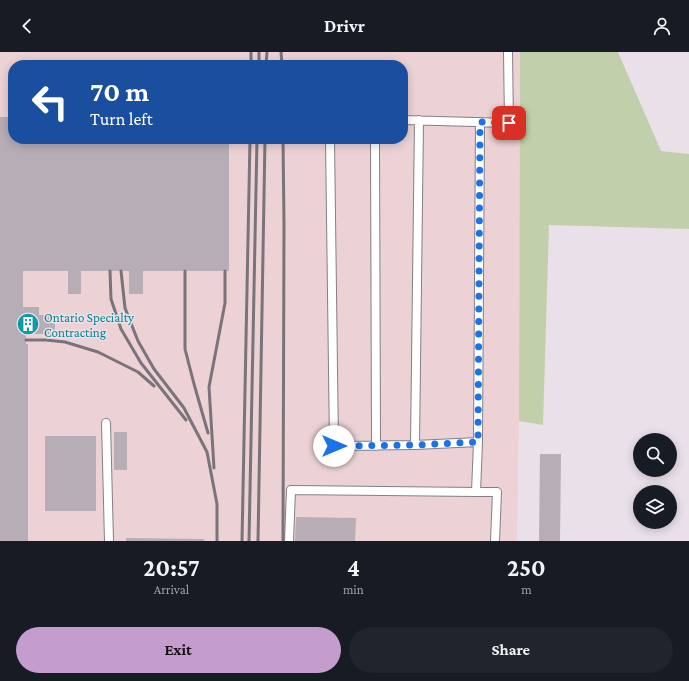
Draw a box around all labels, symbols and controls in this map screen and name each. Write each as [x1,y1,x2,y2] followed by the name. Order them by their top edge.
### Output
[16,15,38,37] icon: back
[651,15,673,37] icon: person
[324,16,365,36] text: Drivr
[24,76,76,128] icon: left
[90,76,149,107] text: 70 m
[492,106,526,140] pin
[90,109,153,129] text: Turn left
[498,112,520,134] icon: arrive
[44,310,135,340] place label: Ontario Specialty Contracting
[15,311,41,337] building icon: Ontario Specialty Contracting
[313,425,355,467] position arrow
[633,433,677,529] map controls
[633,433,677,477] button: search
[633,485,677,529] button: layers
[143,554,200,581] text: 20:57
[347,554,360,581] text: 4
[507,554,546,581] text: 250
[154,582,189,597] text: Arrival
[343,582,364,597] text: min
[521,582,532,597] text: m
[16,627,341,673] button: Exit
[349,627,673,673] button: Share

